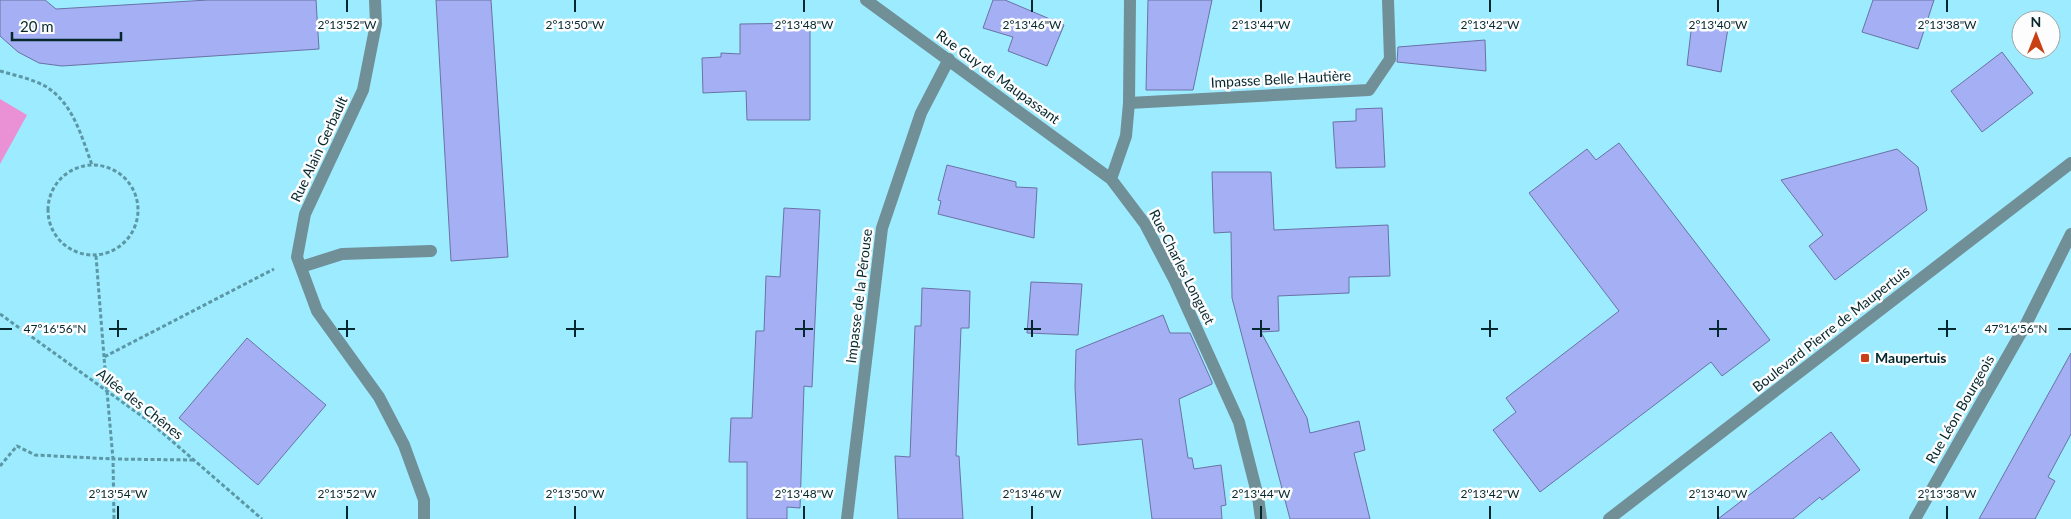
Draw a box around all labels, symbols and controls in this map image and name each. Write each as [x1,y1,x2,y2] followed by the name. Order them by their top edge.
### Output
[12,10,121,42] scale bar
[2011,10,2061,60] north arrow
[2031,13,2041,30] text: N
[20,17,54,35] text: 20 m
[317,17,377,32] text: 2°13'52"W
[545,17,605,32] text: 2°13'50"W
[774,17,834,32] text: 2°13'48"W
[1002,17,1062,32] text: 2°13'46"W
[1231,17,1291,32] text: 2°13'44"W
[1460,17,1520,32] text: 2°13'42"W
[1688,17,1748,32] text: 2°13'40"W
[1917,17,1977,32] text: 2°13'38"W
[933,26,1063,127] street label: Rue Guy de Maupassant
[1210,66,1352,91] street label: Impasse Belle Hautière
[287,93,351,204] street label: Rue Alain Gerbault
[1146,206,1219,327] street label: Rue Charles Longuet
[842,228,875,364] street label: Impasse de la Pérouse
[1749,263,1913,395] street label: Boulevard Pierre de Maupertuis
[24,321,86,336] text: 47°16'56"N
[1985,321,2047,336] text: 47°16'56"N
[1875,350,1947,366] place label: Maupertuis
[1859,352,1871,364] marker: Maupertuis
[1922,352,1997,466] street label: Rue Léon Bourgeois
[94,365,187,443] street label: Allée des Chênes
[88,486,148,501] text: 2°13'54"W
[317,486,377,501] text: 2°13'52"W
[545,486,605,501] text: 2°13'50"W
[774,486,834,501] text: 2°13'48"W
[1002,486,1062,501] text: 2°13'46"W
[1231,486,1291,501] text: 2°13'44"W
[1460,486,1520,501] text: 2°13'42"W
[1688,486,1748,501] text: 2°13'40"W
[1917,486,1977,501] text: 2°13'38"W

